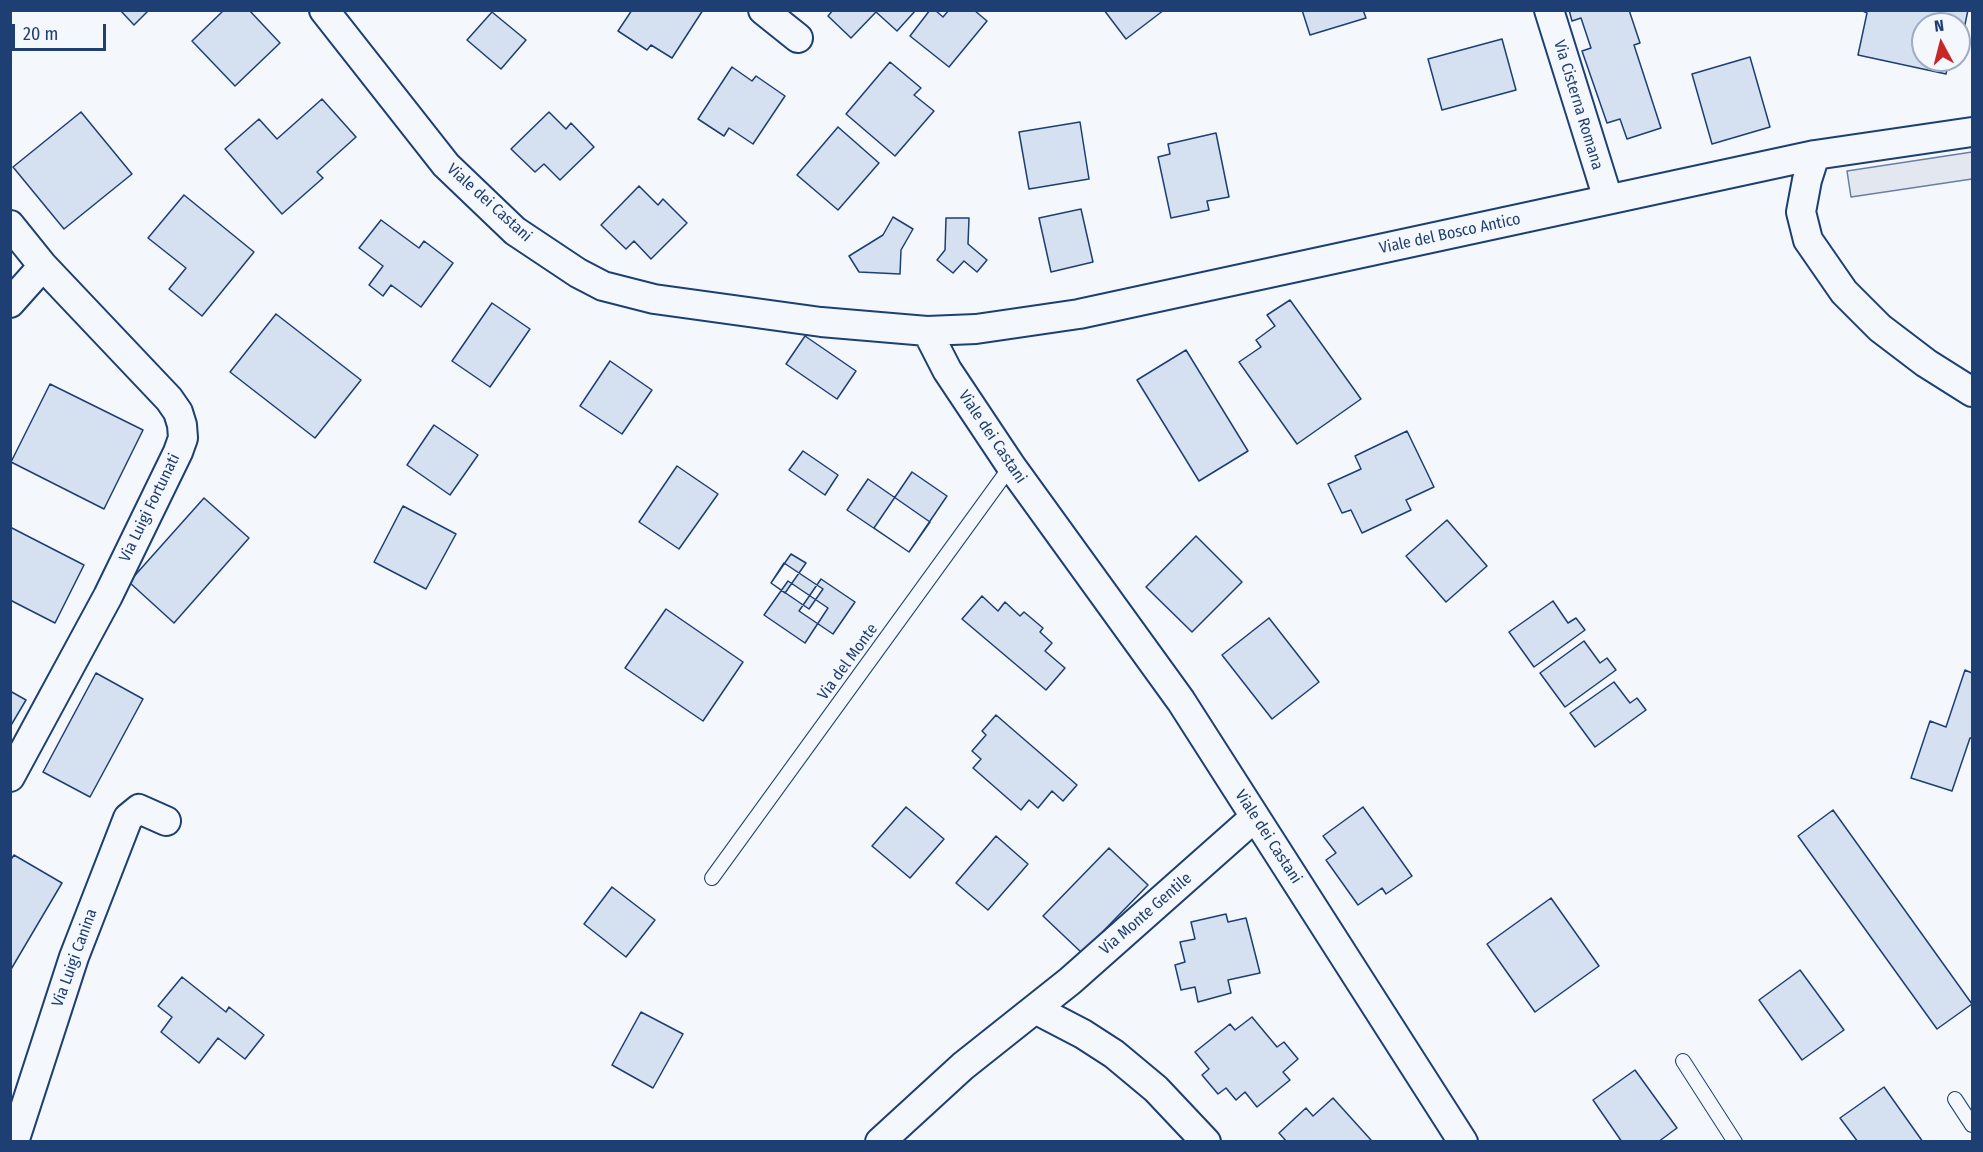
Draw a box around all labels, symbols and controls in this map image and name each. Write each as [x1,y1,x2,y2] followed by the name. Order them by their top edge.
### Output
[15,12,110,50] scale bar
[1911,12,1971,72] north arrow
[1933,16,1945,36] text: N
[23,23,58,45] text: 20 m
[1549,38,1607,172] street label: Via Cisterna Romana
[442,160,536,246] street label: Viale dei Castani
[1378,210,1522,258] street label: Viale del Bosco Antico
[954,387,1030,487] street label: Viale dei Castani
[116,451,184,565] street label: Via Luigi Fortunati
[814,620,882,704] street label: Via del Monte
[1231,787,1305,887] street label: Viale dei Castani
[1096,869,1196,959] street label: Via Monte Gentile
[48,906,102,1010] street label: Via Luigi Canina

